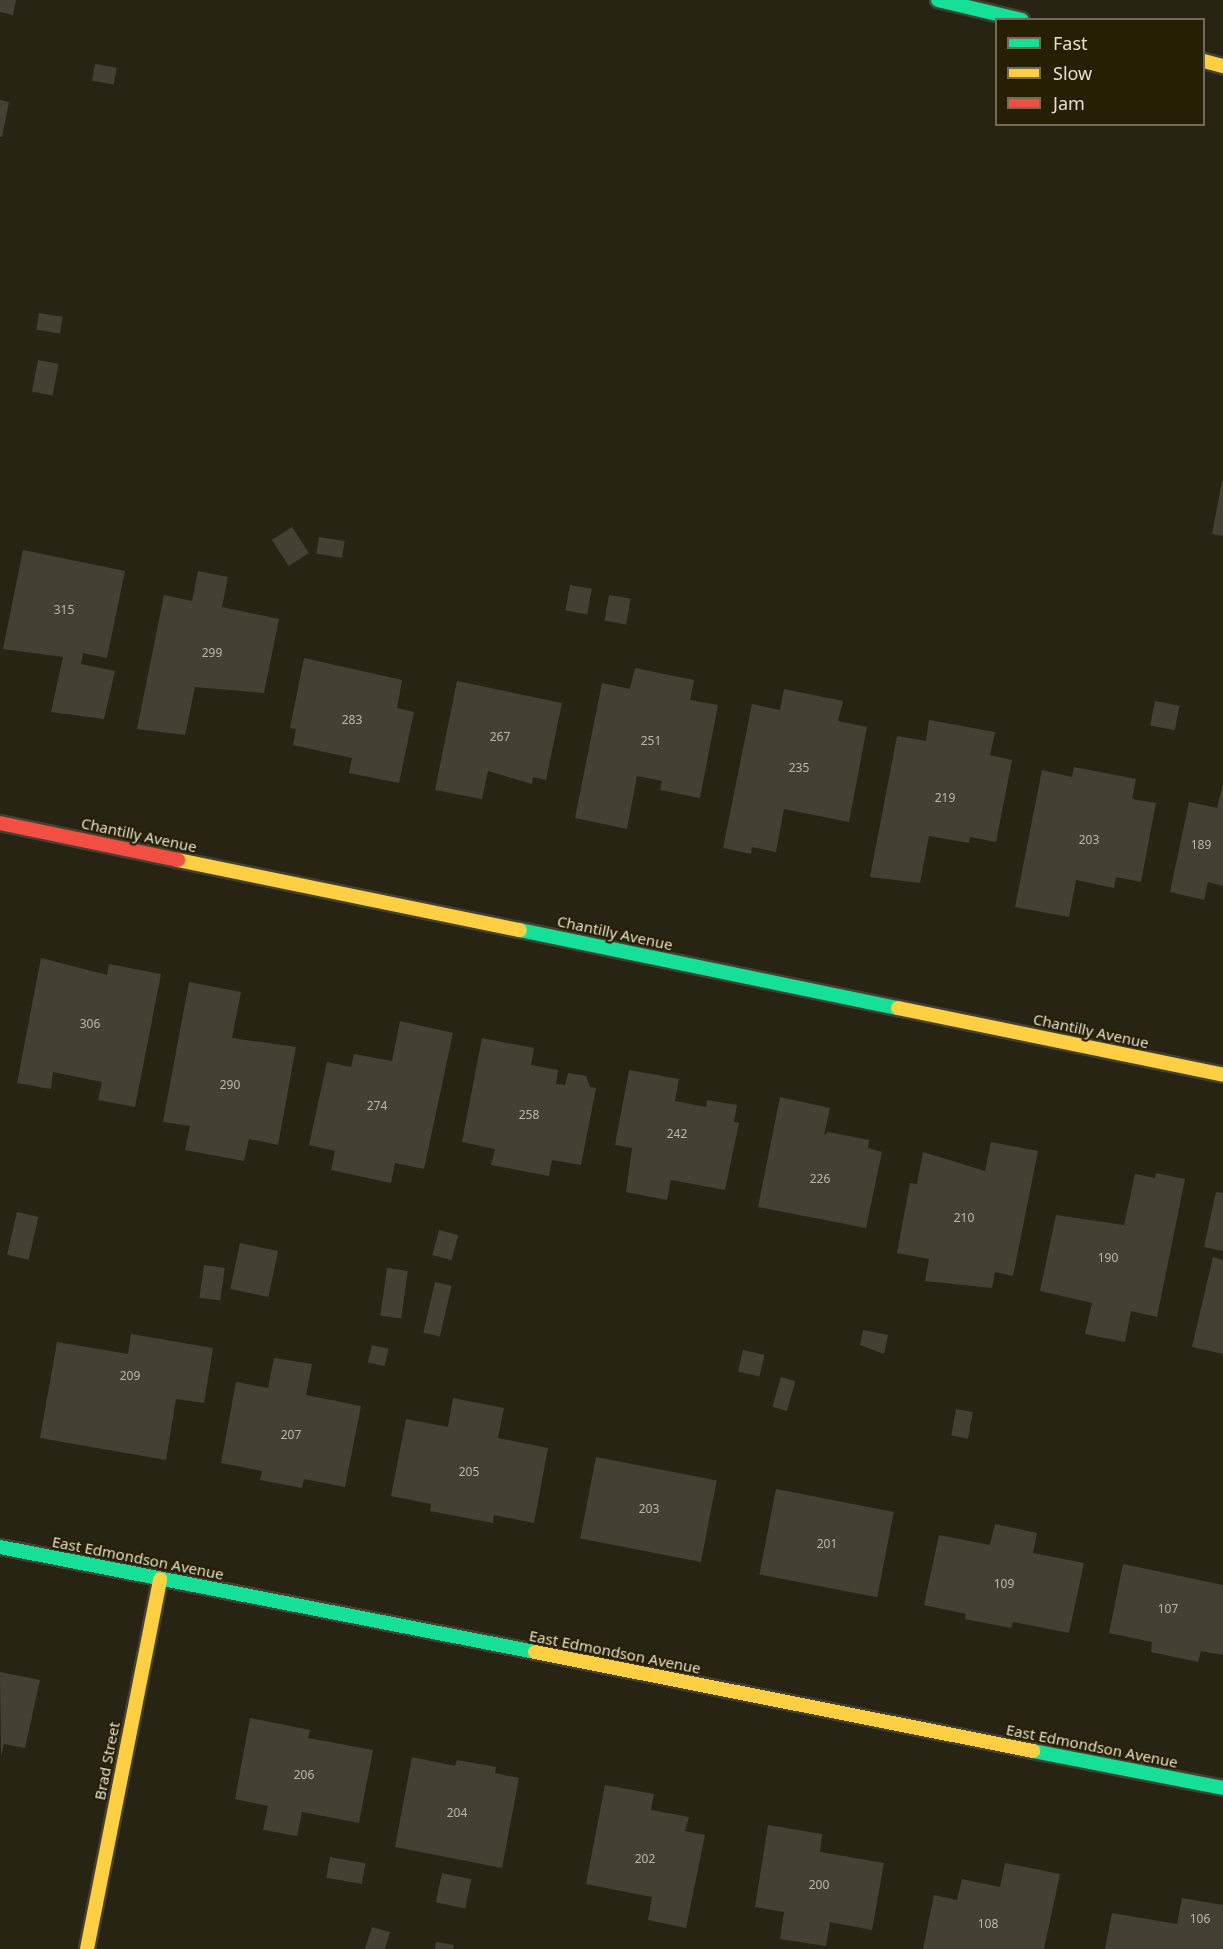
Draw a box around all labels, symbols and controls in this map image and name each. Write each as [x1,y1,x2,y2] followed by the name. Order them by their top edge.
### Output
[995,18,1205,126] legend
[1053,31,1088,55] text: Fast
[1053,61,1092,85] text: Slow
[1053,91,1085,115] text: Jam
[54,603,74,617] house number: 315
[202,646,222,660] house number: 299
[342,713,362,727] house number: 283
[490,730,510,744] house number: 267
[641,734,661,748] house number: 251
[789,761,809,775] house number: 235
[935,791,955,805] house number: 219
[80,814,198,856] street label: Chantilly Avenue
[1079,833,1099,847] house number: 203
[1191,838,1211,852] house number: 189
[556,912,674,954] street label: Chantilly Avenue
[1032,1010,1150,1052] street label: Chantilly Avenue
[80,1017,100,1031] house number: 306
[220,1078,240,1092] house number: 290
[367,1099,387,1113] house number: 274
[519,1108,539,1122] house number: 258
[667,1127,687,1141] house number: 242
[810,1172,830,1186] house number: 226
[954,1211,974,1225] house number: 210
[1098,1251,1118,1265] house number: 190
[120,1369,140,1383] house number: 209
[281,1428,301,1442] house number: 207
[459,1465,479,1479] house number: 205
[639,1502,659,1516] house number: 203
[51,1533,225,1583] street label: East Edmondson Avenue
[817,1537,837,1551] house number: 201
[994,1577,1014,1591] house number: 109
[1158,1602,1178,1616] house number: 107
[528,1627,702,1677] street label: East Edmondson Avenue
[91,1720,123,1802] street label: Brad Street
[1005,1721,1179,1771] street label: East Edmondson Avenue
[294,1768,314,1782] house number: 206
[447,1806,467,1820] house number: 204
[635,1852,655,1866] house number: 202
[809,1878,829,1892] house number: 200
[1190,1912,1210,1926] house number: 106
[978,1917,998,1931] house number: 108

